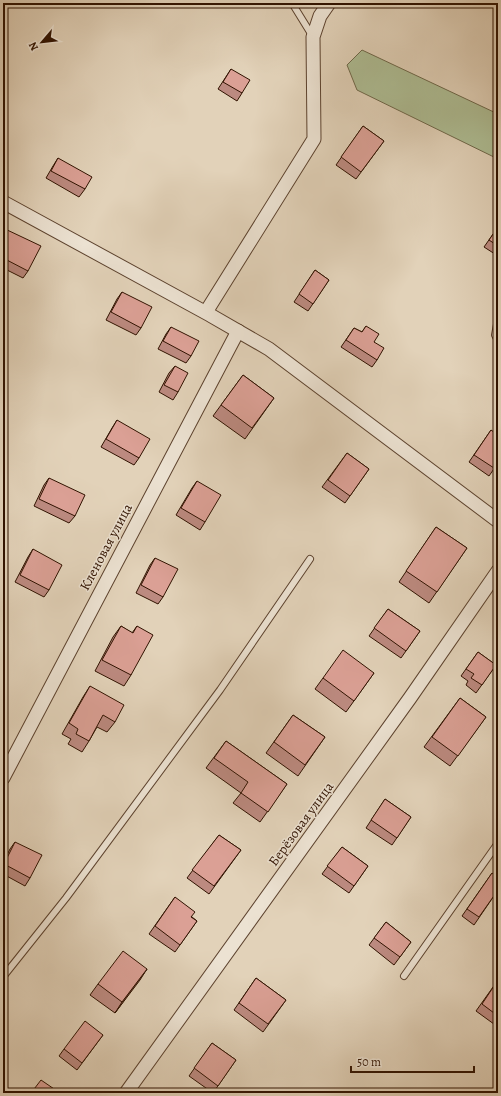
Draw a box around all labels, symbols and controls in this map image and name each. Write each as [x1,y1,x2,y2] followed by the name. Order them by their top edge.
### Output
[22,22,62,62] north arrow
[25,39,42,54] text: N
[75,500,137,594] street label: Кленовая улица
[264,778,338,870] street label: Берёзовая улица
[351,1048,474,1074] scale bar
[357,1054,381,1070] text: 50 m

